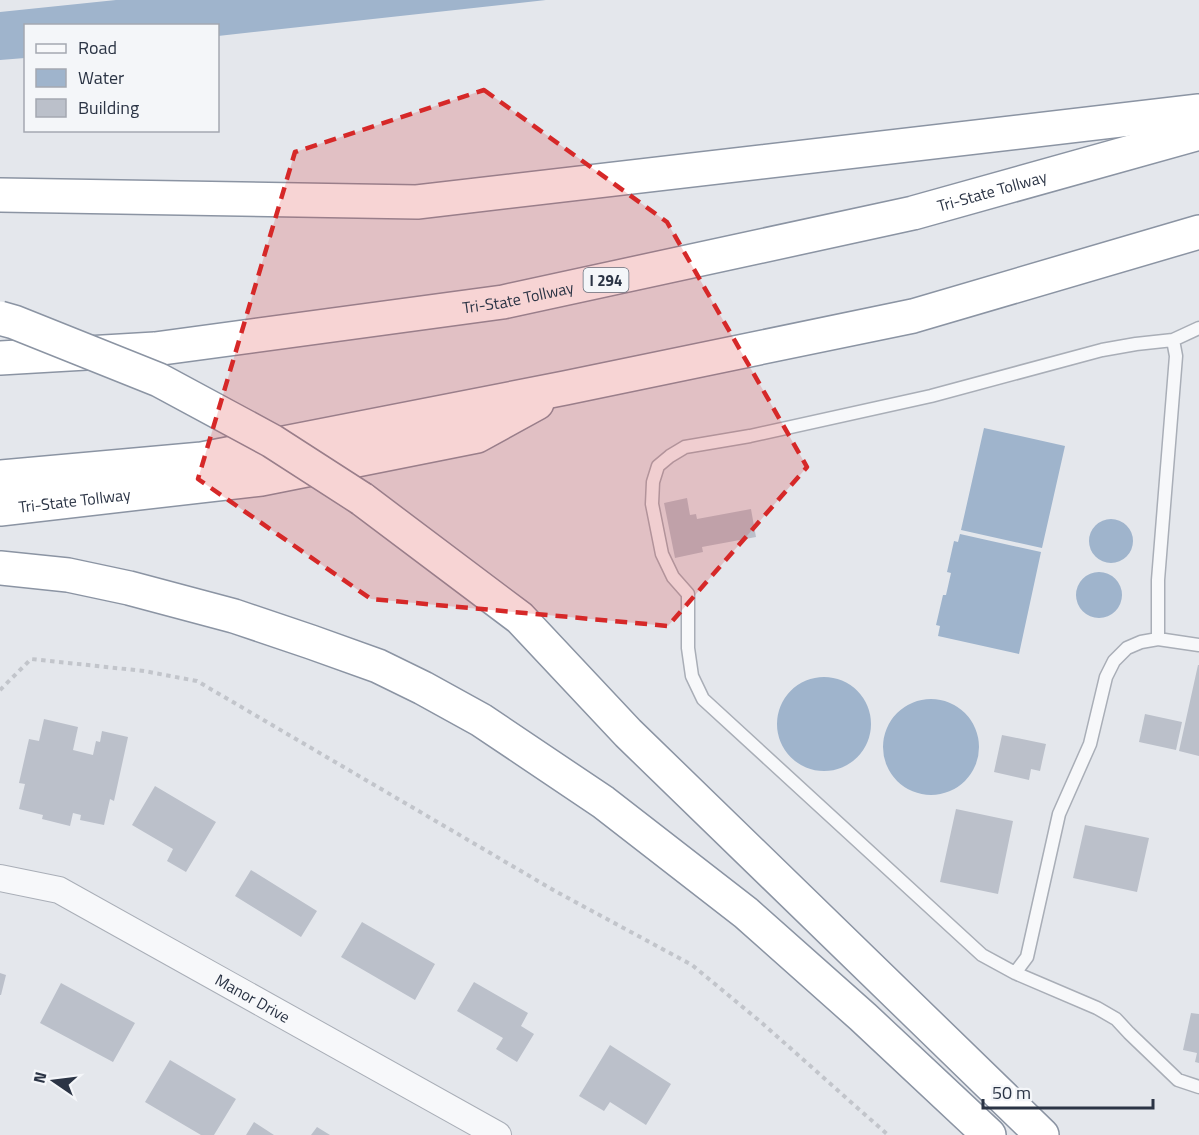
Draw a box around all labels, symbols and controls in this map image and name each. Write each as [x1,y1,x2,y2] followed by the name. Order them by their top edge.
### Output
[24,24,219,132] legend
[78,34,117,61] text: Road
[78,64,124,91] text: Water
[78,94,139,121] text: Building
[934,164,1050,218] street label: Tri-State Tollway
[584,268,628,292] road number: I 294
[461,275,576,319] street label: Tri-State Tollway
[17,482,132,519] street label: Tri-State Tollway
[211,967,295,1029] street label: Manor Drive
[24,1051,84,1111] north arrow
[26,1069,52,1086] text: N
[983,1072,1152,1110] scale bar
[992,1079,1031,1106] text: 50 m

